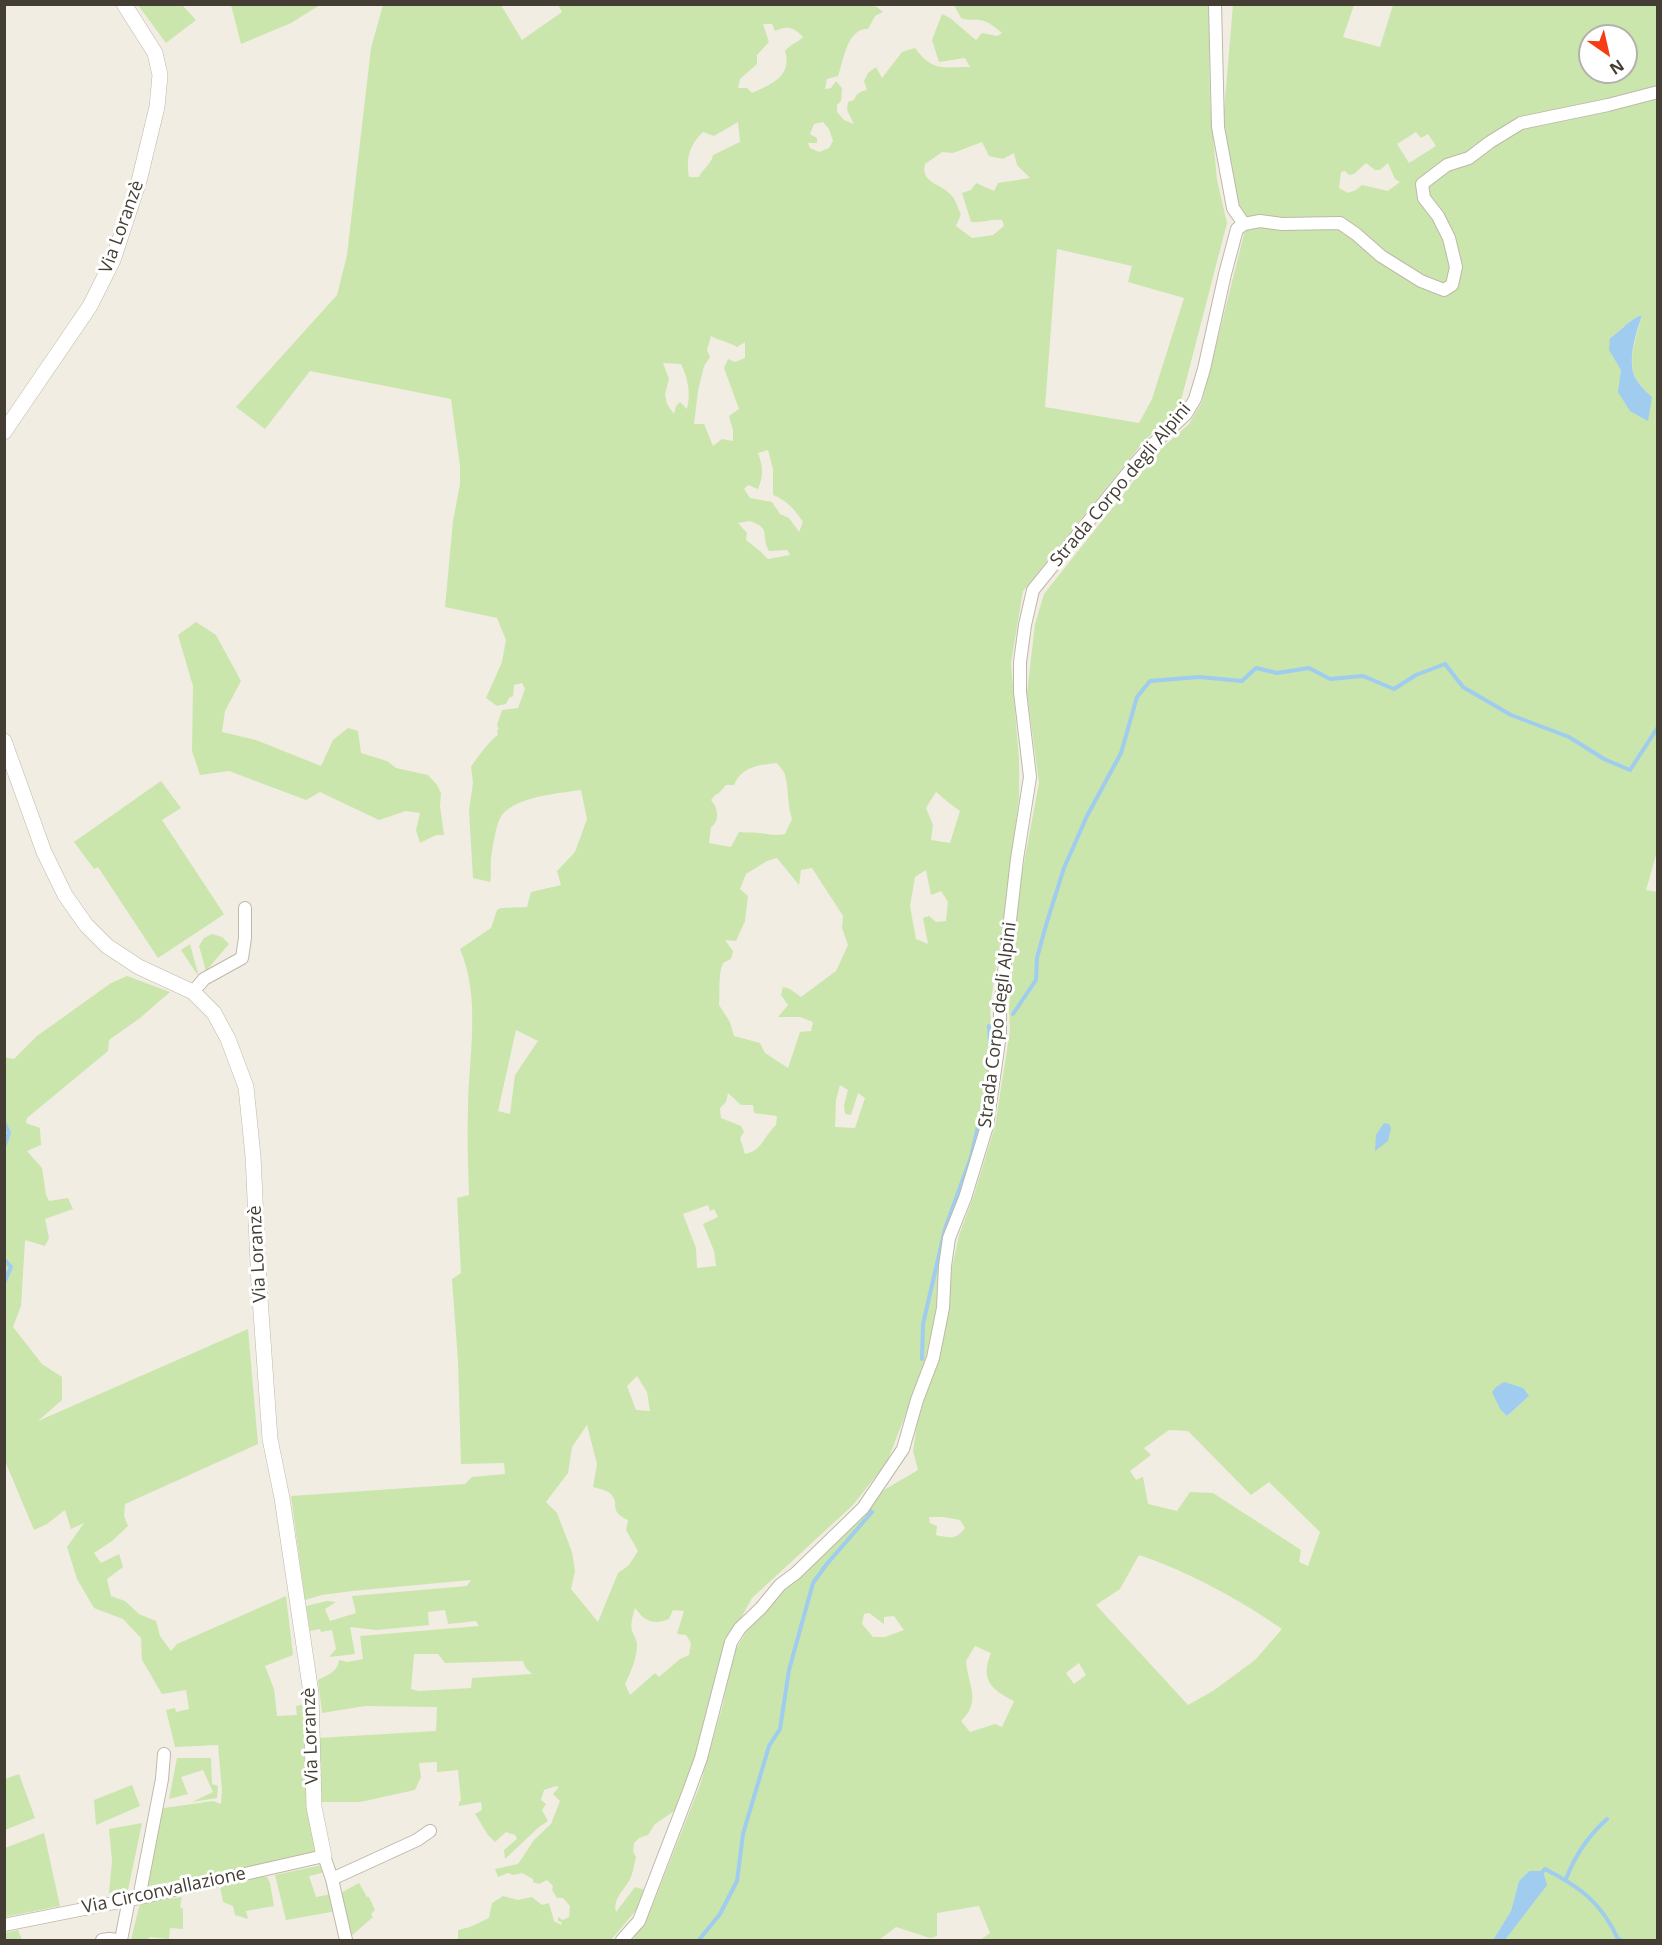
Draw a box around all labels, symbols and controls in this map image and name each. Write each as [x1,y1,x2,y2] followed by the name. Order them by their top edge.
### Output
[1578,24,1638,84] north arrow
[1605,55,1628,80] text: N
[95,178,149,276] street label: Via Loranzè
[1046,399,1196,571] street label: Strada Corpo degli Alpini
[975,921,1021,1129] street label: Strada Corpo degli Alpini
[245,1205,271,1303] street label: Via Loranzè
[299,1687,323,1785] street label: Via Loranzè
[80,1863,248,1919] street label: Via Circonvallazione

